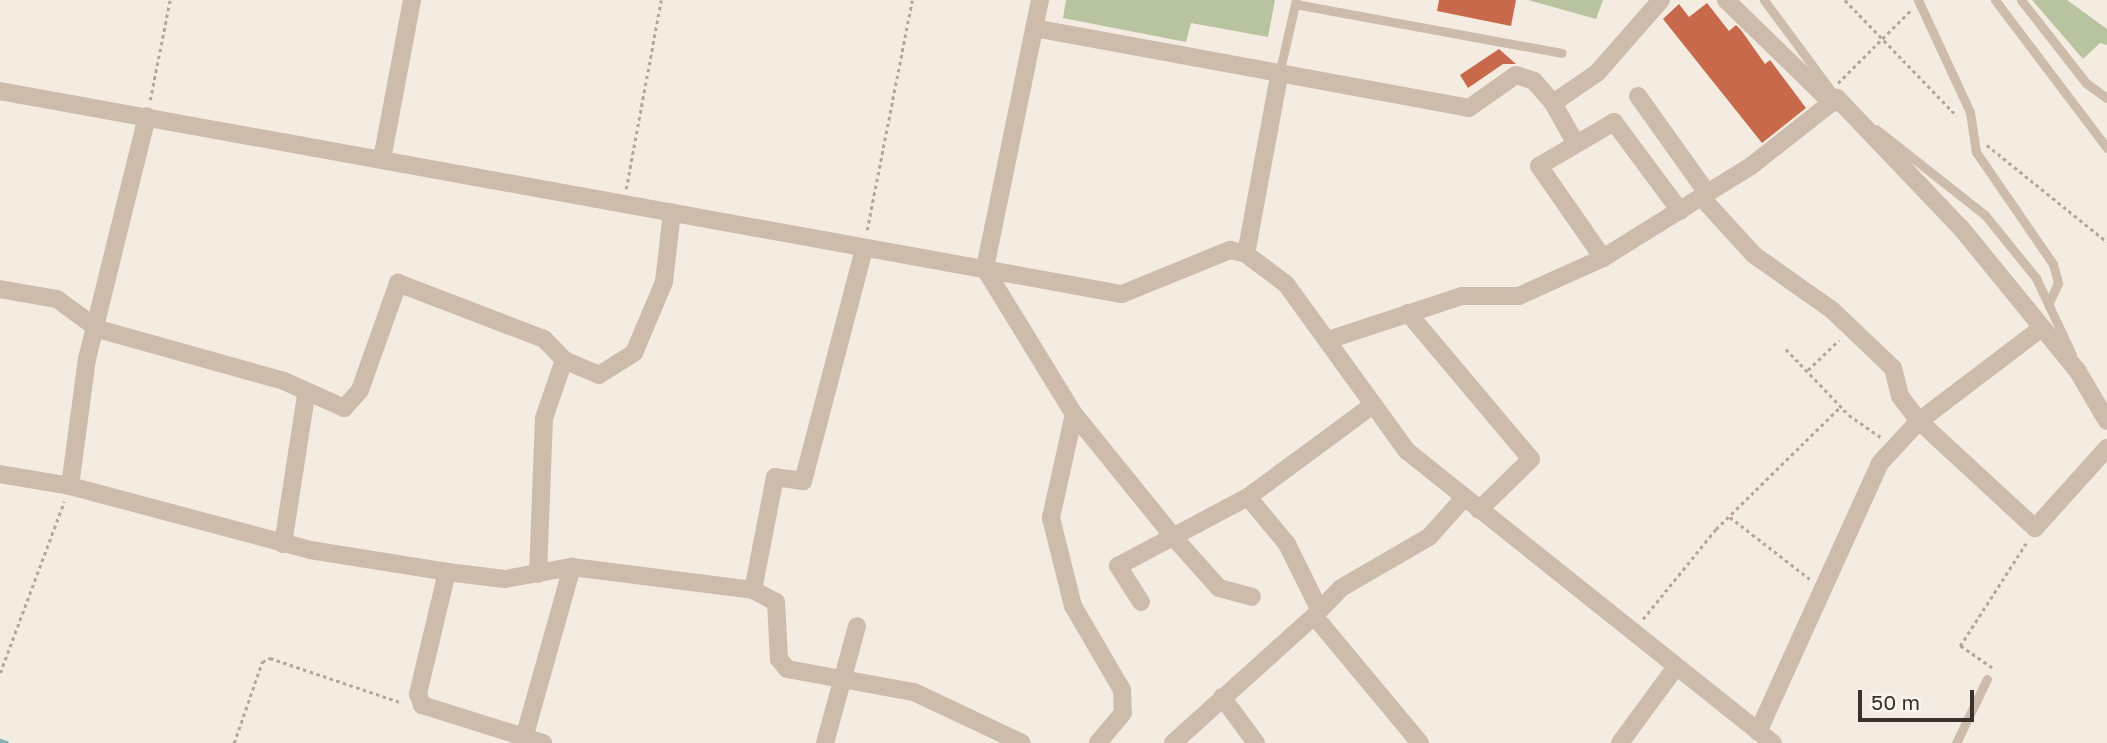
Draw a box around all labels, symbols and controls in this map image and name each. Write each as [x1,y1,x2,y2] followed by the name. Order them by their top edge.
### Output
[1862,676,1978,720] scale bar
[1871,689,1920,715] text: 50 m

